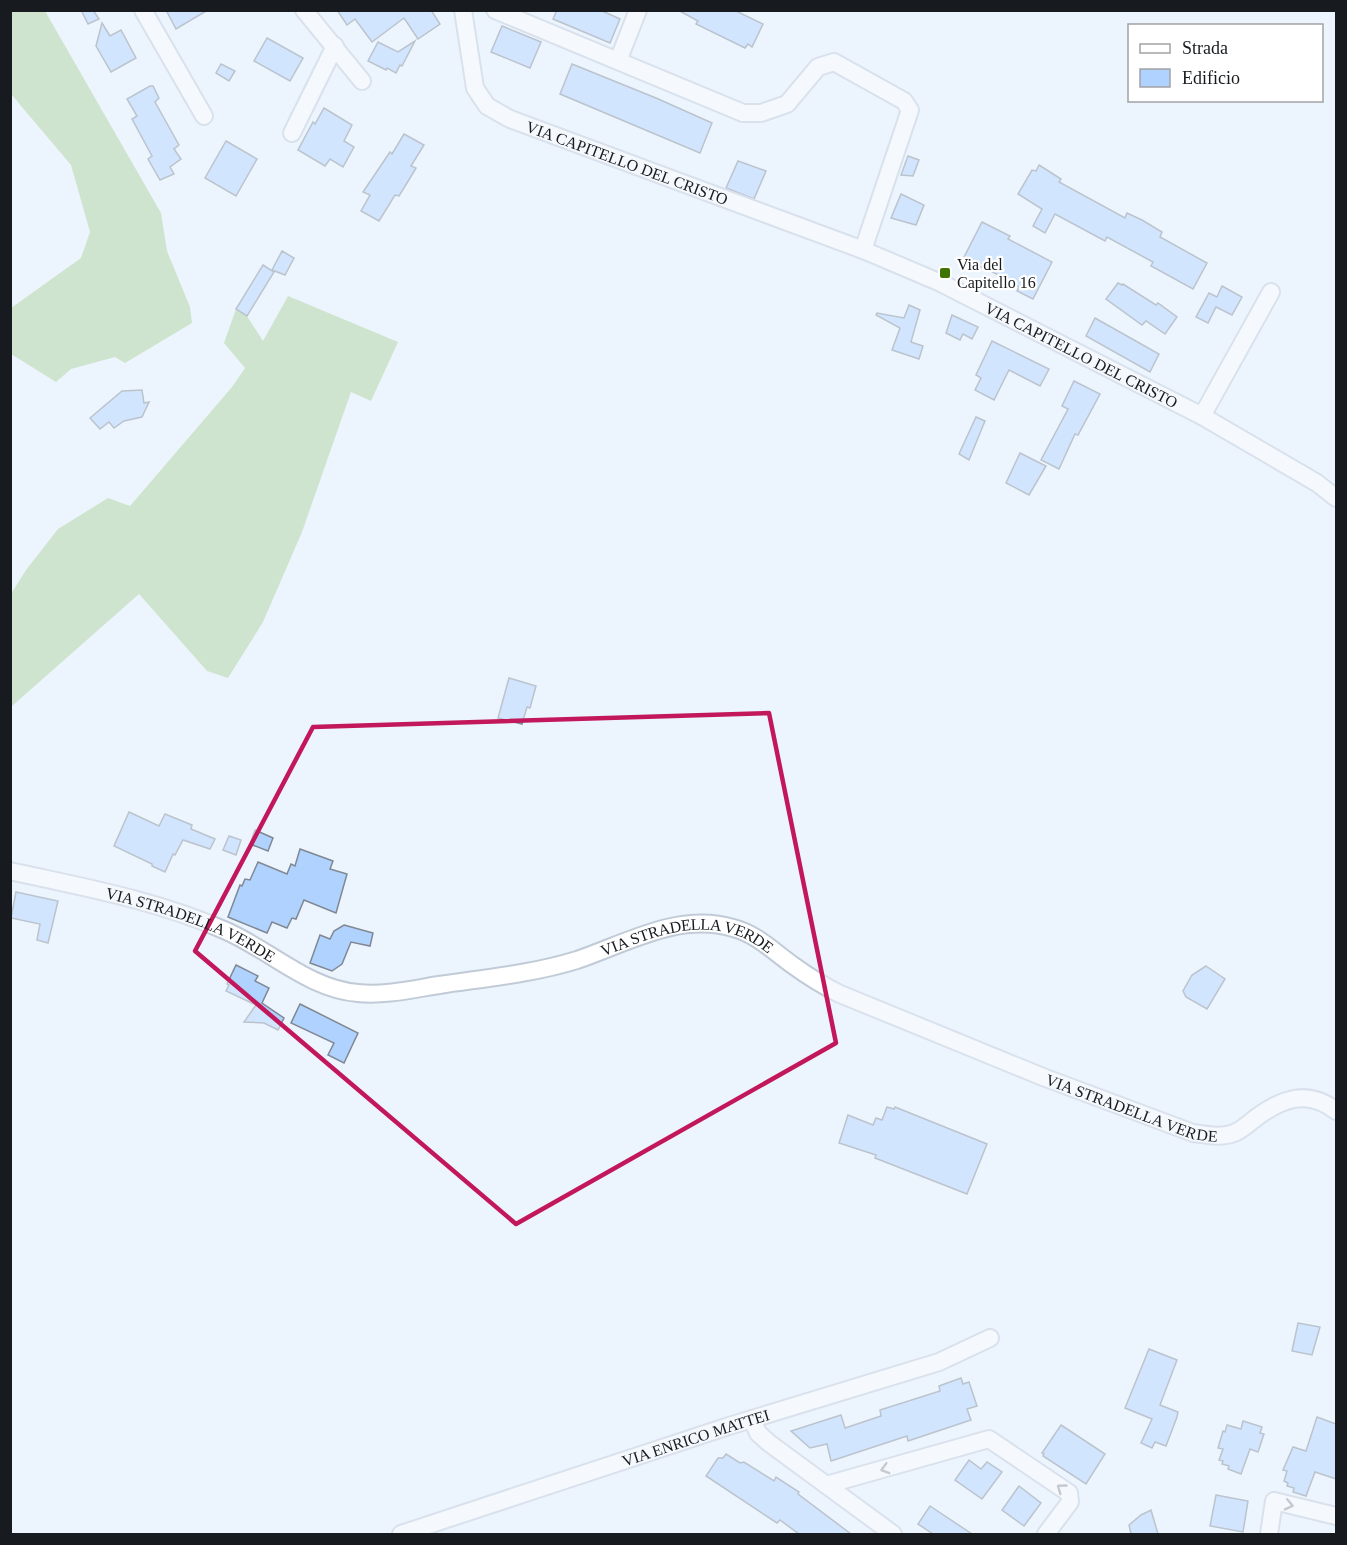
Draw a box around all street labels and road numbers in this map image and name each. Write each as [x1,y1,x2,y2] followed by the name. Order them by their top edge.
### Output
[524,117,730,208] street label: VIA CAPITELLO DEL CRISTO
[982,299,1181,411] street label: VIA CAPITELLO DEL CRISTO
[104,884,278,965] street label: VIA STRADELLA VERDE
[594,944,778,964] street label: VIA STRADELLA VERDE
[1044,1070,1218,1144] street label: VIA STRADELLA VERDE
[620,1406,771,1469] street label: VIA ENRICO MATTEI

